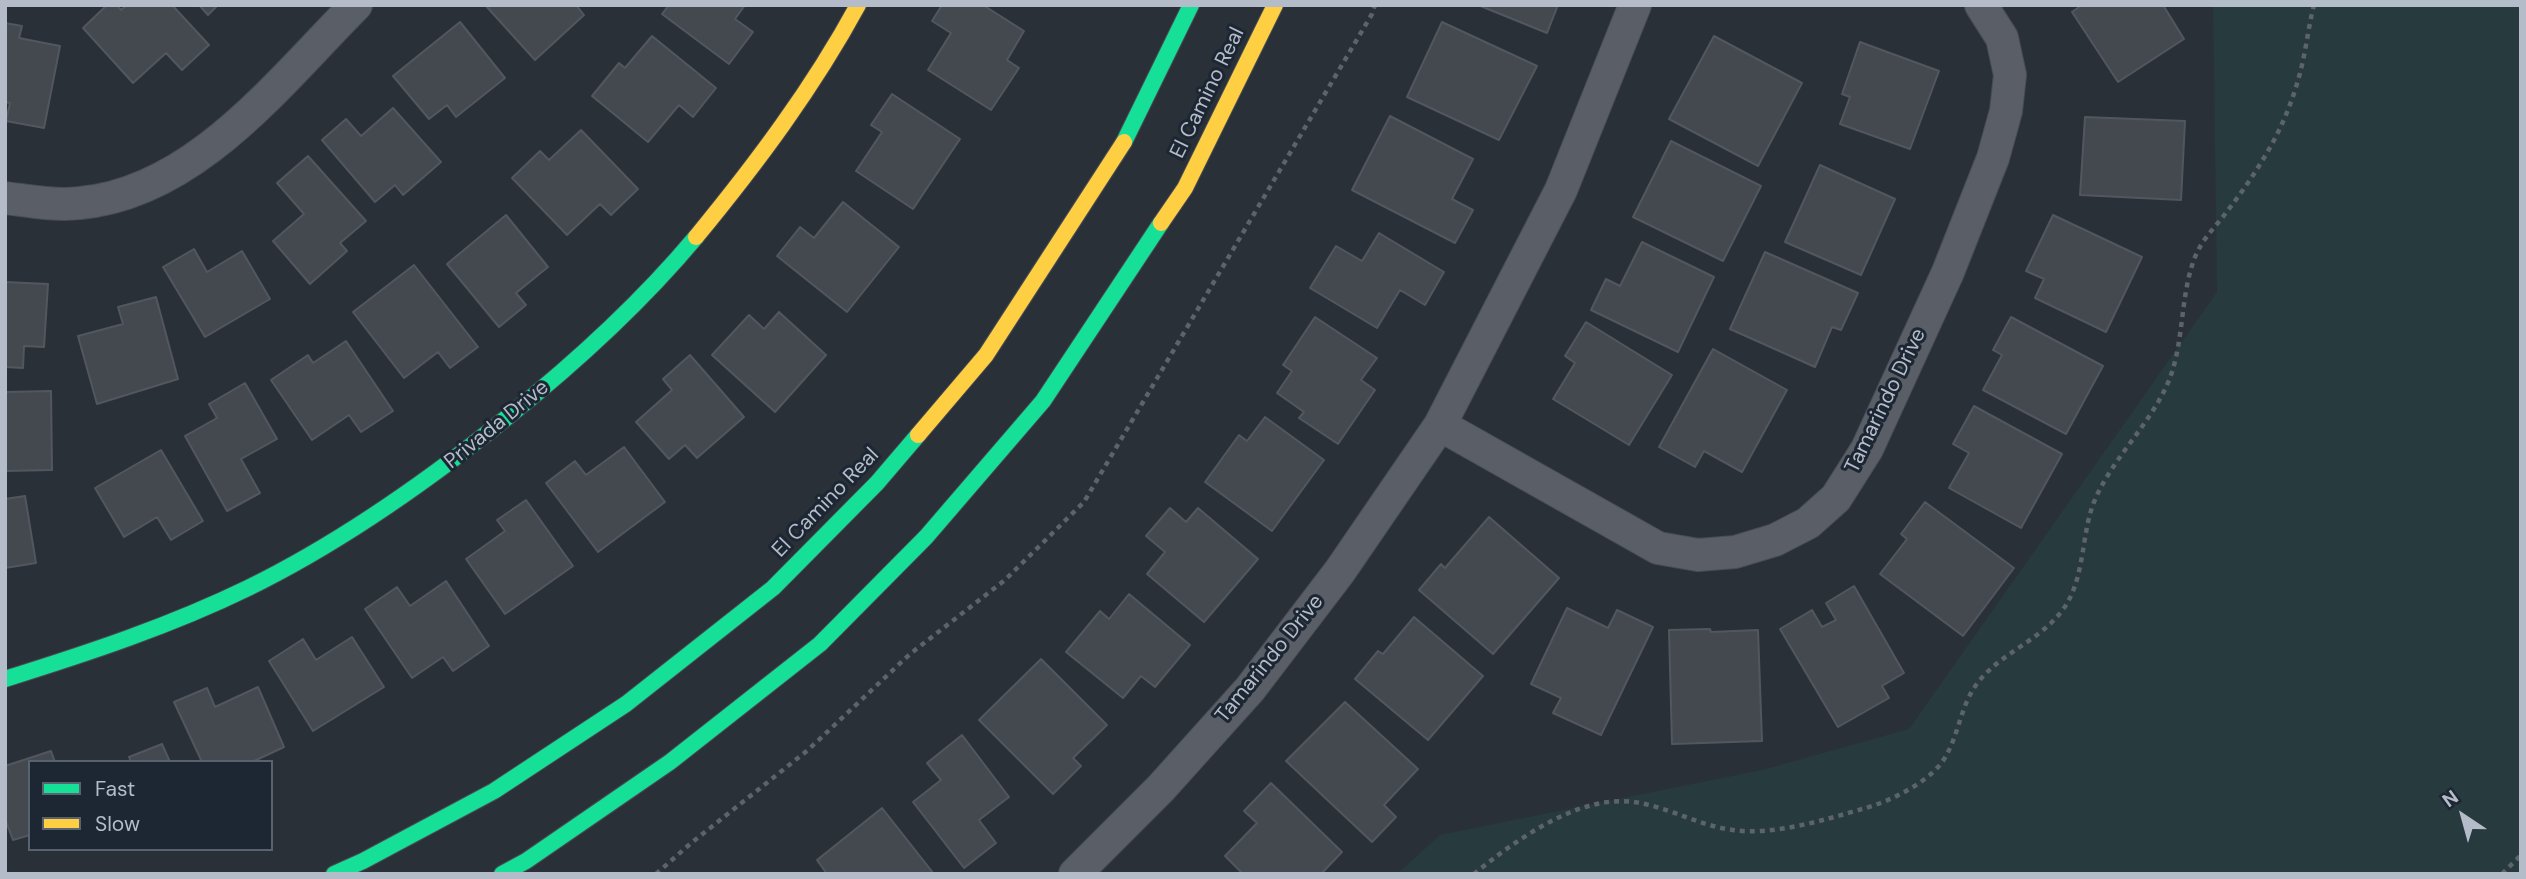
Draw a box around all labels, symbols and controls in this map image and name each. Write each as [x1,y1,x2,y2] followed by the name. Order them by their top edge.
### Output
[1165,24,1251,162] street label: El Camino Real
[1840,325,1932,477] street label: Tamarindo Drive
[440,375,554,475] street label: Privada Drive
[767,443,885,563] street label: El Camino Real
[1211,590,1329,728] street label: Tamarindo Drive
[28,760,273,851] legend
[95,775,135,803] text: Fast
[2428,781,2498,851] north arrow
[2437,784,2463,813] text: N
[95,810,140,838] text: Slow

